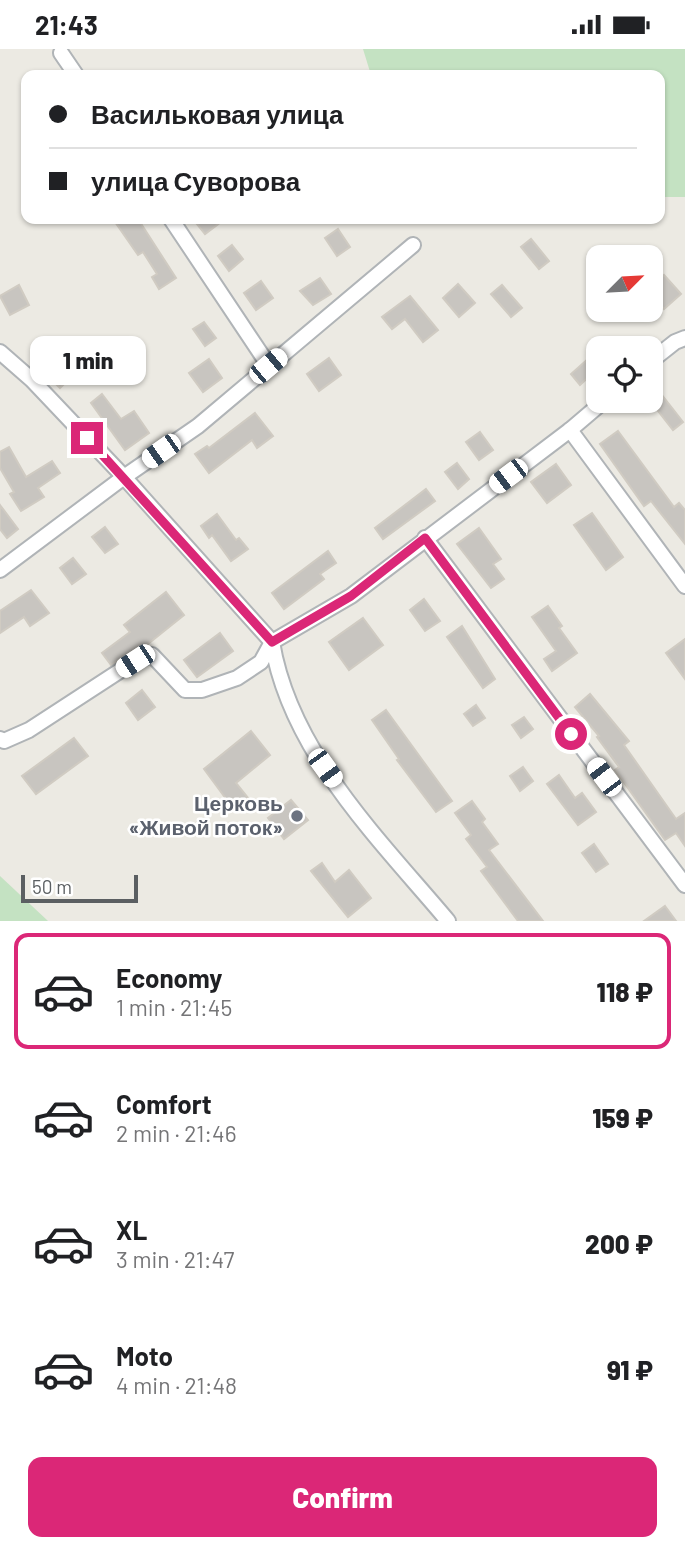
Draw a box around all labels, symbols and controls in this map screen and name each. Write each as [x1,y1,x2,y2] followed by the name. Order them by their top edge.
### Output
[35,9,98,40] text: 21:43
[91,98,344,129] text: Васильковая улица
[91,165,300,196] text: улица Суворова
[586,245,663,322] north arrow
[586,245,663,413] map controls
[586,336,663,413] button: locate
[29,337,145,385] callout: 1 min
[246,344,291,388] car
[63,346,113,374] text: 1 min
[71,422,103,454] route end
[138,430,185,472] car
[485,455,532,497] car
[112,641,159,681] car
[555,718,587,750] route start
[305,745,346,791] car
[583,754,626,800] car
[129,790,283,839] place label: Церковь «Живой поток»
[289,808,305,824] marker: Церковь «Живой поток»
[21,872,138,904] scale bar
[32,875,72,898] text: 50 m
[32,960,95,1023] icon: car
[116,962,222,993] text: Economy
[597,976,653,1007] text: 118 ₽
[116,993,232,1021] text: 1 min · 21:45
[32,1086,95,1149] icon: car
[116,1088,212,1119] text: Comfort
[592,1102,653,1133] text: 159 ₽
[116,1119,237,1147] text: 2 min · 21:46
[32,1212,95,1275] icon: car
[116,1214,147,1245] text: XL
[585,1228,653,1259] text: 200 ₽
[116,1245,234,1273] text: 3 min · 21:47
[32,1338,95,1401] icon: car
[116,1340,173,1371] text: Moto
[607,1354,653,1385] text: 91 ₽
[116,1371,237,1399] text: 4 min · 21:48
[28,1457,657,1537] button: Confirm

